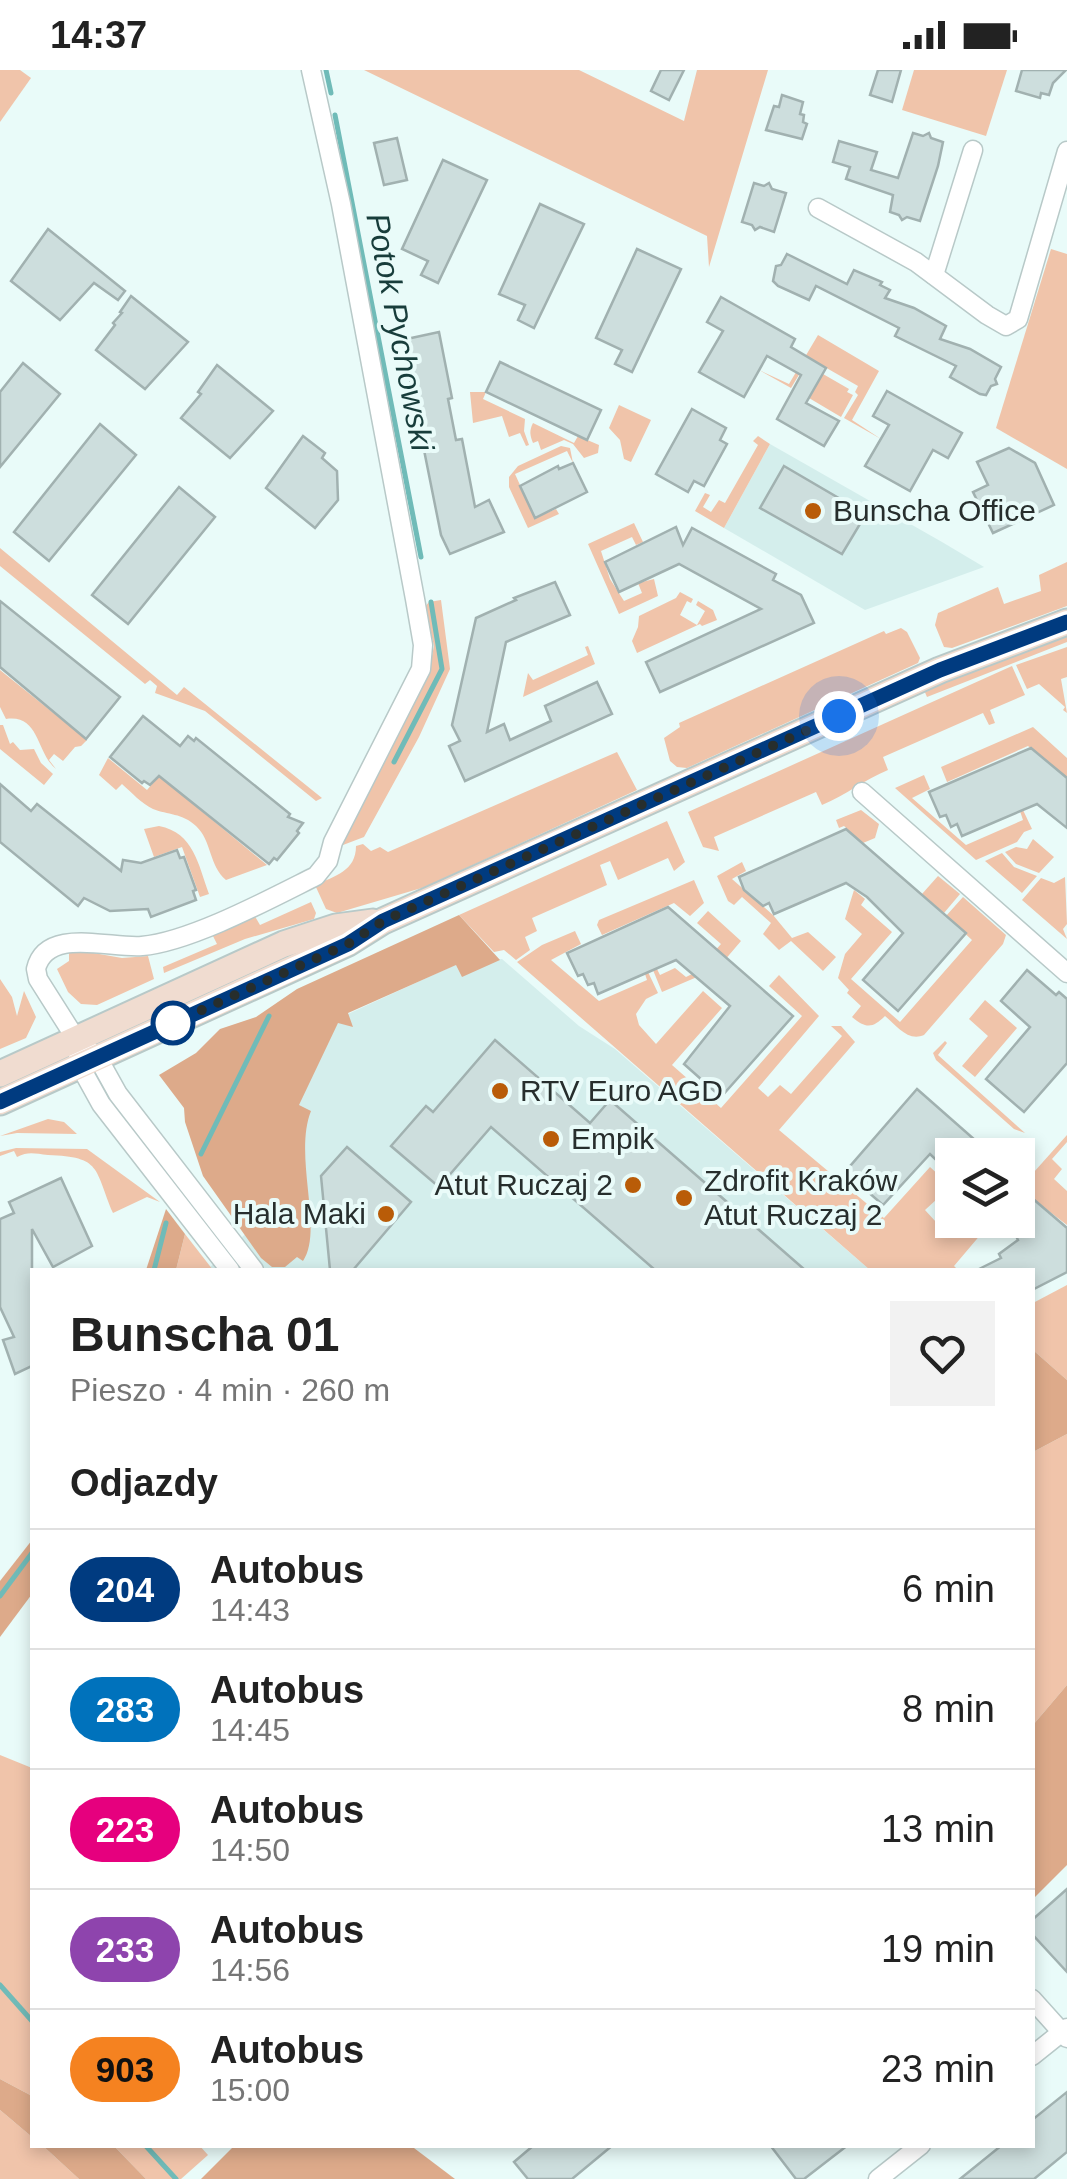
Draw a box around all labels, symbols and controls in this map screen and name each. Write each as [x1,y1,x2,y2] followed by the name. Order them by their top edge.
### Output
[50,14,147,56] text: 14:37
[359,210,441,455] water label: Potok Pychowski
[833,494,1036,527] place label: Bunscha Office
[802,500,824,522] marker: Bunscha Office
[814,691,864,741] your location
[152,1002,194,1044] unlabelled marker
[520,1074,723,1107] place label: RTV Euro AGD
[489,1080,511,1102] marker: RTV Euro AGD
[571,1122,655,1155] place label: Empik
[540,1128,562,1150] marker: Empik
[935,1138,1035,1238] map controls
[935,1138,1035,1238] button: layers
[704,1164,898,1231] place label: Zdrofit Kraków Atut Ruczaj 2
[435,1168,613,1201] place label: Atut Ruczaj 2
[622,1174,644,1196] marker: Atut Ruczaj 2
[673,1187,695,1209] marker: Zdrofit Kraków Atut Ruczaj 2
[233,1197,366,1230] place label: Hala Maki
[375,1203,397,1225] marker: Hala Maki
[890,1301,995,1406] button: heart
[70,1308,339,1361] text: Bunscha 01
[70,1372,390,1408] text: Pieszo · 4 min · 260 m
[70,1462,218,1504] text: Odjazdy
[210,1549,364,1591] text: Autobus
[902,1568,995,1610] text: 6 min
[96,1570,154,1609] text: 204
[210,1592,290,1628] text: 14:43
[210,1669,364,1711] text: Autobus
[902,1688,995,1730] text: 8 min
[96,1690,154,1729] text: 283
[210,1712,290,1748] text: 14:45
[210,1789,364,1831] text: Autobus
[881,1808,995,1850] text: 13 min
[96,1810,154,1849] text: 223
[210,1832,290,1868] text: 14:50
[210,1909,364,1951] text: Autobus
[881,1928,995,1970] text: 19 min
[96,1930,154,1969] text: 233
[210,1952,290,1988] text: 14:56
[210,2029,364,2071] text: Autobus
[881,2048,995,2090] text: 23 min
[96,2050,154,2089] text: 903
[210,2072,290,2108] text: 15:00

